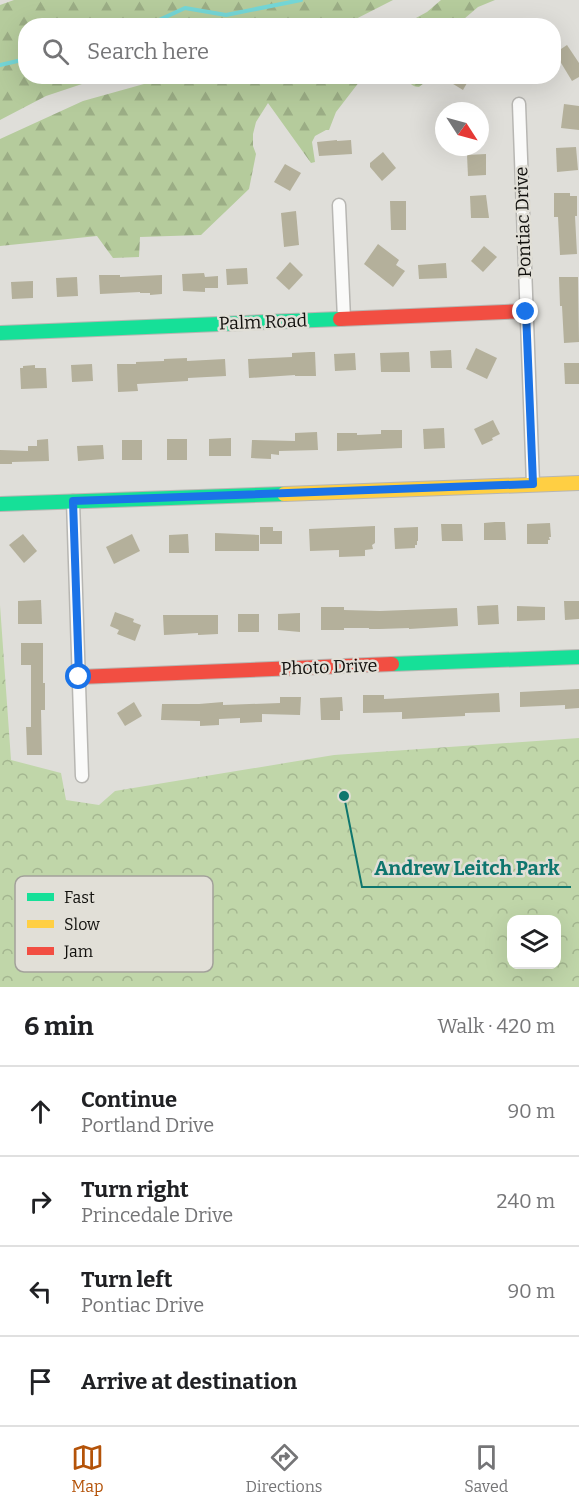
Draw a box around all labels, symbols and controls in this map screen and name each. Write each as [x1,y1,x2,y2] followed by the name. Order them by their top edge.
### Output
[18,18,561,84] search box
[39,35,72,68] icon: search
[87,38,209,65] text: Search here
[435,102,489,156] north arrow
[510,166,536,278] street label: Pontiac Drive
[512,298,538,324] route end
[218,309,308,335] street label: Palm Road
[280,654,378,680] street label: Photo Drive
[65,663,91,689] route start
[362,849,571,887] callout: Andrew Leitch Park
[374,856,560,880] text: Andrew Leitch Park
[15,876,213,972] legend
[64,888,95,907] text: Fast
[64,915,100,934] text: Slow
[507,915,561,969] map controls
[507,915,561,969] button: layers
[63,942,93,961] text: Jam
[24,1011,94,1042] text: 6 min
[437,1014,555,1038] text: Walk · 420 m
[81,1086,177,1113] text: Continue
[24,1095,57,1128] icon: ahead
[507,1099,555,1123] text: 90 m
[81,1113,214,1137] text: Portland Drive
[81,1176,189,1203] text: Turn right
[24,1185,57,1218] icon: right
[497,1189,555,1213] text: 240 m
[81,1203,233,1227] text: Princedale Drive
[81,1266,173,1293] text: Turn left
[24,1275,57,1308] icon: left
[507,1279,555,1303] text: 90 m
[81,1293,204,1317] text: Pontiac Drive
[24,1365,57,1398] icon: arrive
[81,1368,297,1395] text: Arrive at destination
[71,1441,104,1496] tab: Map
[246,1441,323,1496] tab: Directions
[464,1441,508,1496] tab: Saved

